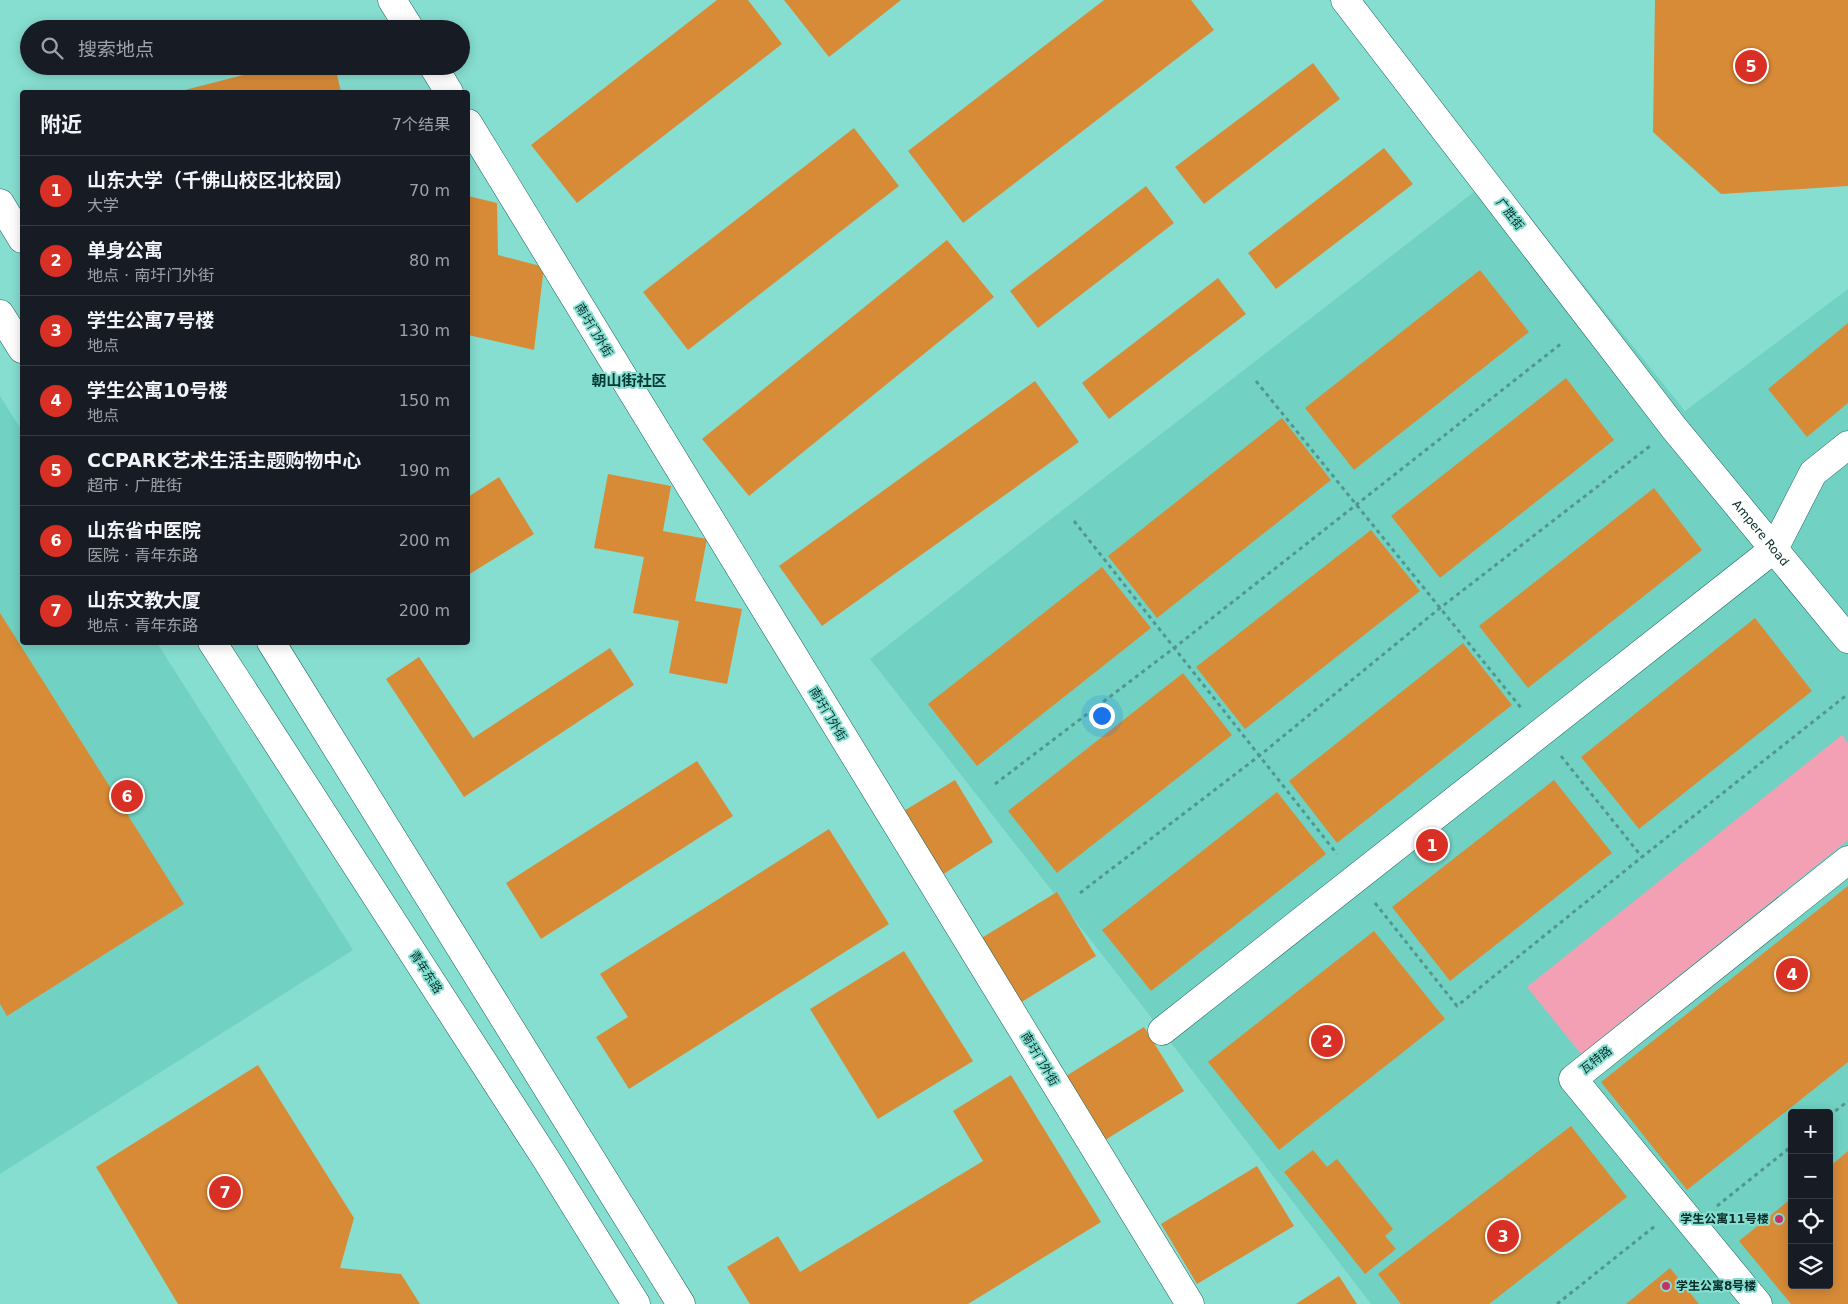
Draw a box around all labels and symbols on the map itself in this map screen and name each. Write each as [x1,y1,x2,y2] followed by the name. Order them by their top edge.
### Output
[1735,47,1767,85] pin: 5
[1493,196,1527,232] street label: 广胜街
[573,301,615,359] street label: 南圩门外街
[591,372,667,390] district label: 朝山街社区
[1729,497,1792,569] street label: Ampere Road
[807,685,849,743] street label: 南圩门外街
[1089,703,1115,729] your location
[111,777,143,815] pin: 6
[1416,826,1448,864] pin: 1
[407,948,445,996] street label: 青年东路
[1776,955,1808,993] pin: 4
[1311,1022,1343,1060] pin: 2
[1019,1030,1061,1088] street label: 南圩门外街
[1578,1043,1614,1077] street label: 瓦特路
[209,1173,241,1211] pin: 7
[1680,1212,1769,1226] place label: 学生公寓11号楼
[1773,1213,1785,1225] marker: 学生公寓11号楼
[1487,1217,1519,1255] pin: 3
[1676,1279,1756,1293] place label: 学生公寓8号楼
[1660,1280,1672,1292] marker: 学生公寓8号楼

